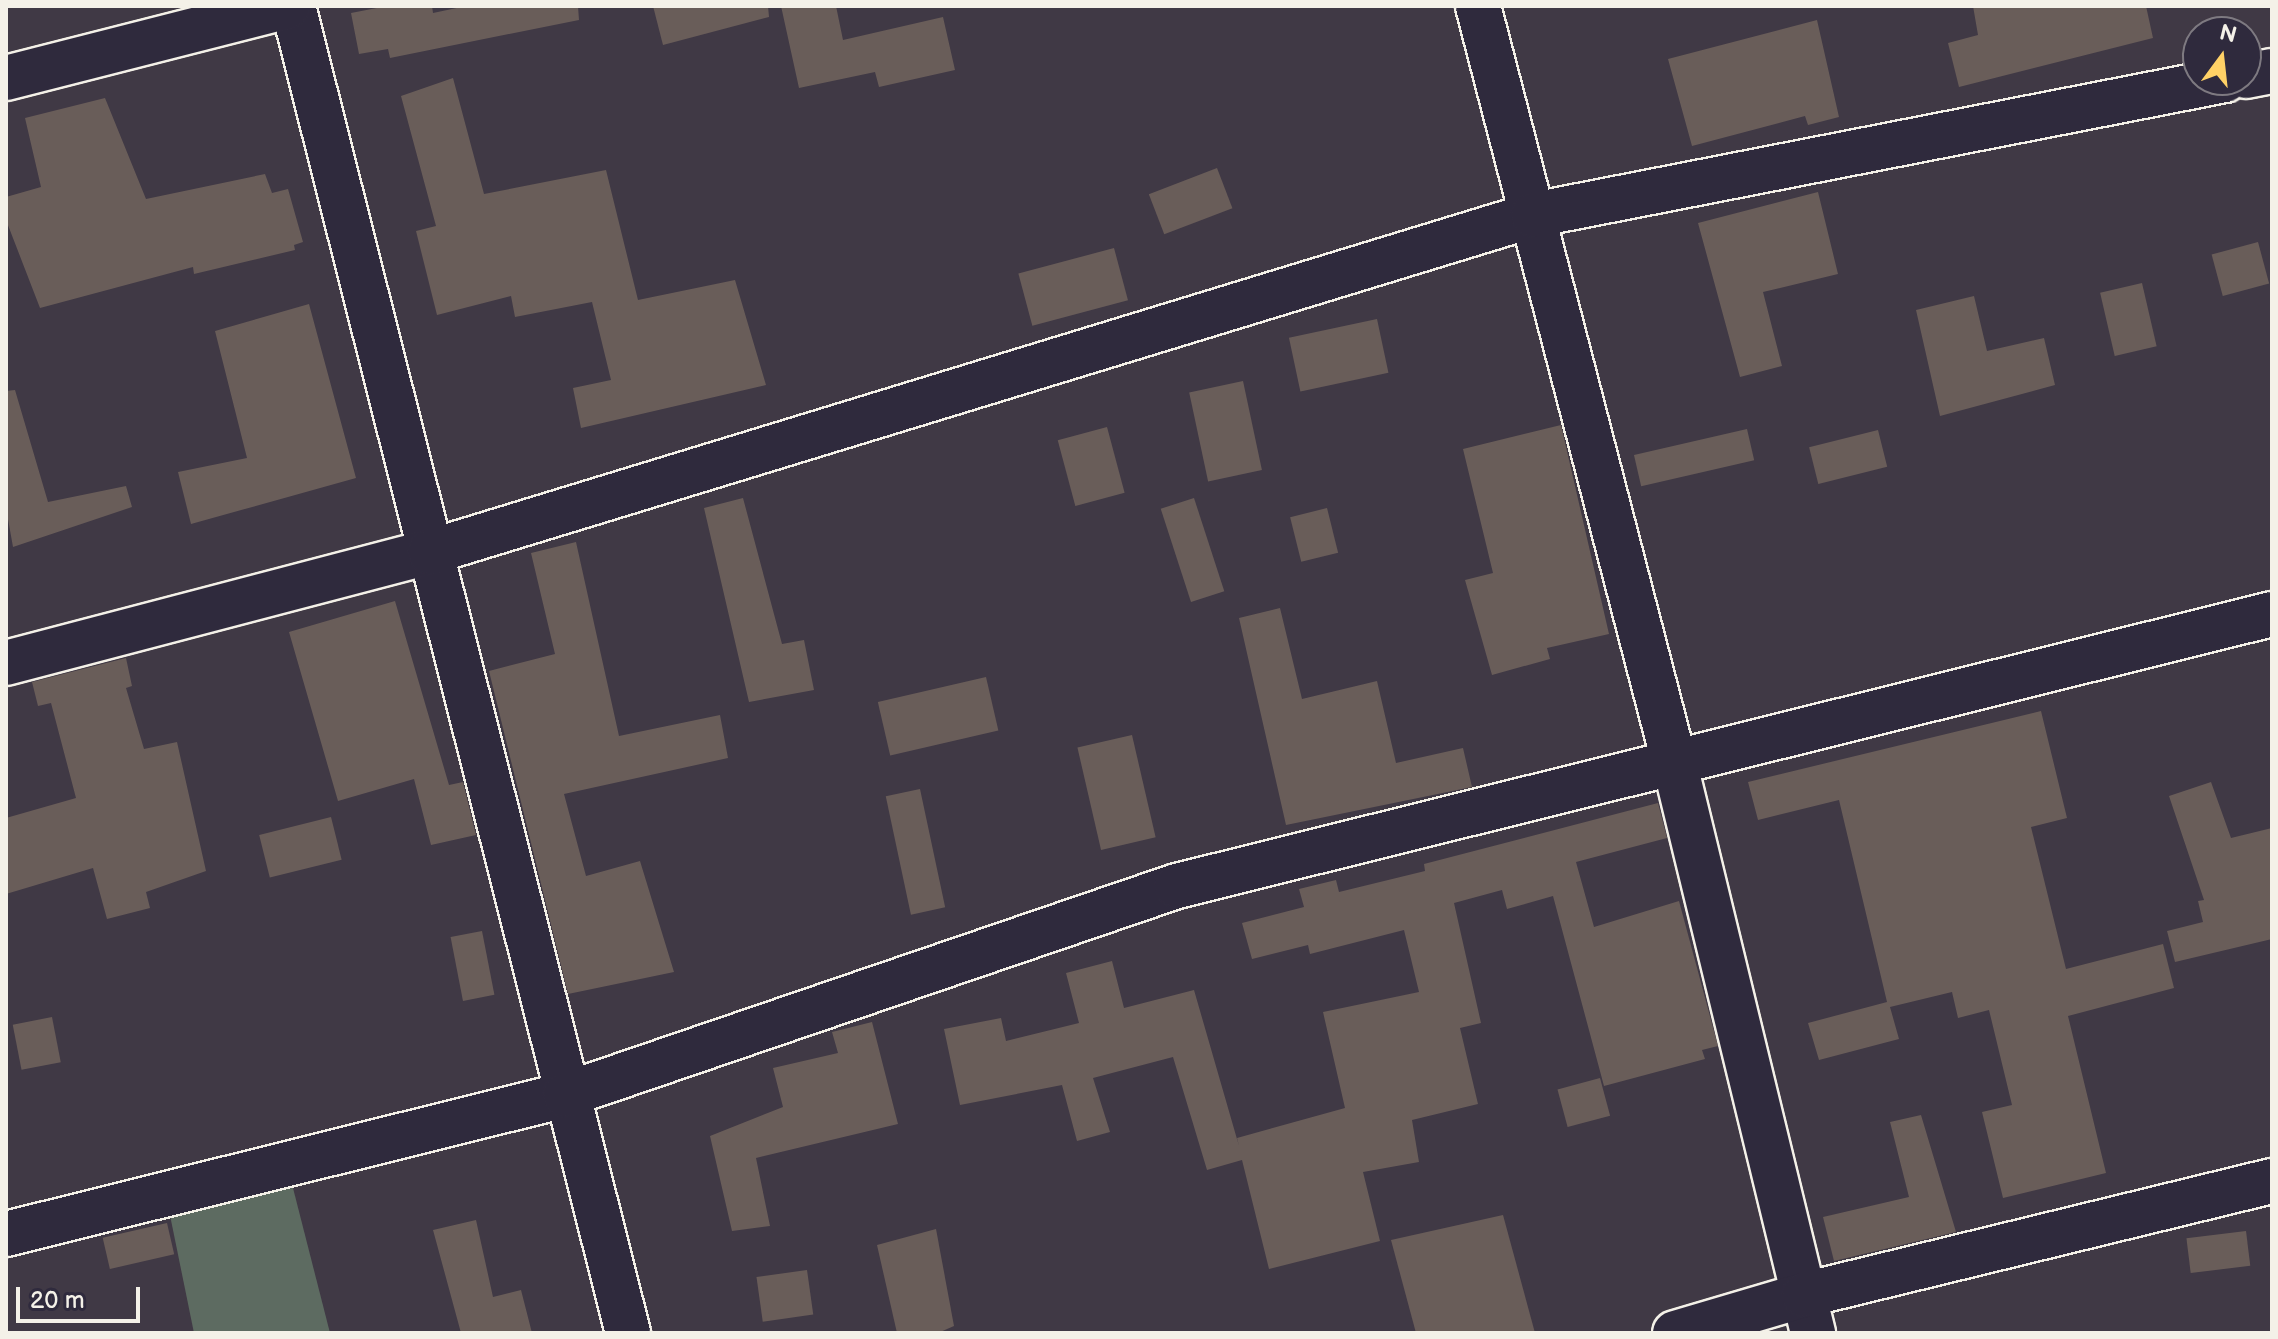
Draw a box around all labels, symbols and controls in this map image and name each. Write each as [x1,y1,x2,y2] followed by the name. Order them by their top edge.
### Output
[2182,16,2262,96] north arrow
[2216,19,2239,49] text: N
[20,1271,144,1321] scale bar
[30,1286,85,1315] text: 20 m

